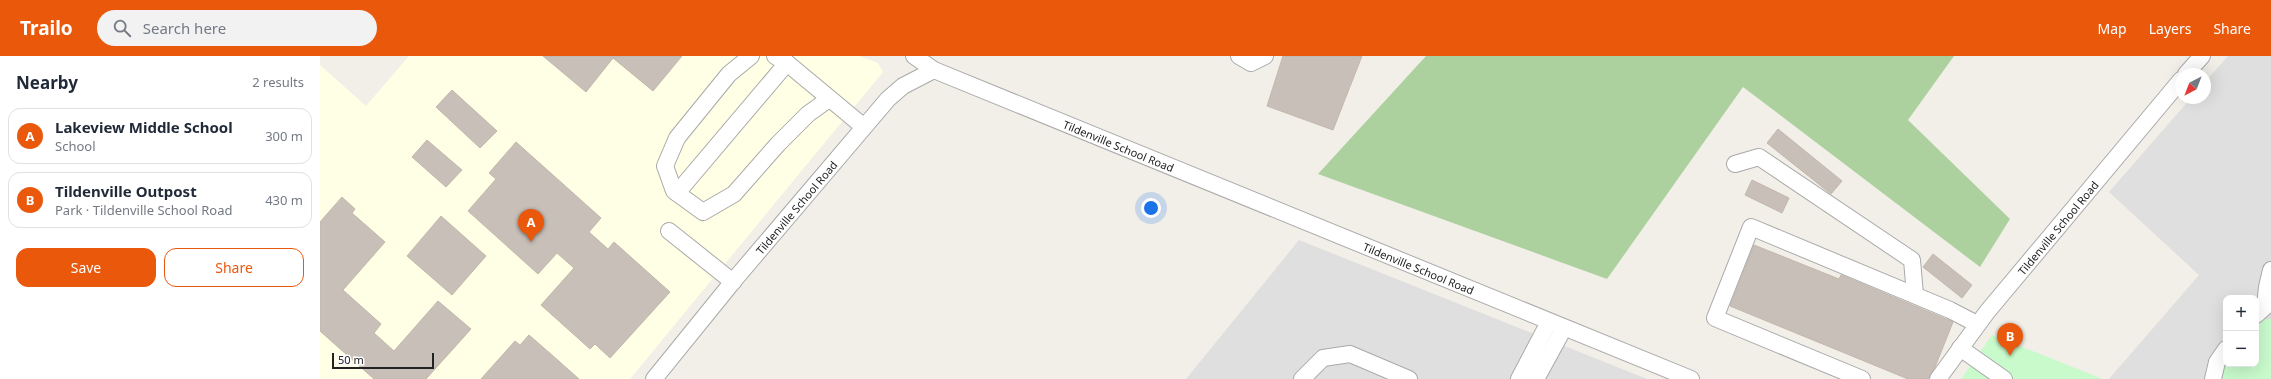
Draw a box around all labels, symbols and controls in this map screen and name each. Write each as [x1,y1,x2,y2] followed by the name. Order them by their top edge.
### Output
[97,10,377,46] search box
[20,15,73,41] text: Trailo
[111,17,133,39] icon: search
[143,18,226,38] text: Search here
[2098,19,2127,38] text: Map
[2149,19,2191,38] text: Layers
[2213,19,2251,38] text: Share
[2175,68,2211,104] north arrow
[16,71,78,94] text: Nearby
[252,73,304,91] text: 2 results
[1061,116,1176,175] street label: Tildenville School Road
[55,117,233,137] text: Lakeview Middle School
[26,127,35,145] text: A
[265,127,303,145] text: 300 m
[55,137,96,155] text: School
[752,157,840,257] street label: Tildenville School Road
[2014,177,2101,278] street label: Tildenville School Road
[55,181,197,201] text: Tildenville Outpost
[26,191,34,209] text: B
[265,191,303,209] text: 430 m
[1141,198,1161,218] your location
[55,201,233,219] text: Park · Tildenville School Road
[518,209,544,242] pin: A
[1361,239,1476,297] street label: Tildenville School Road
[16,248,156,287] button: Save
[164,248,304,287] button: Share
[2223,295,2259,367] map controls
[2223,295,2259,331] button: +
[1997,323,2023,356] pin: B
[2223,331,2259,367] button: −
[332,351,434,370] scale bar
[338,352,364,367] text: 50 m

